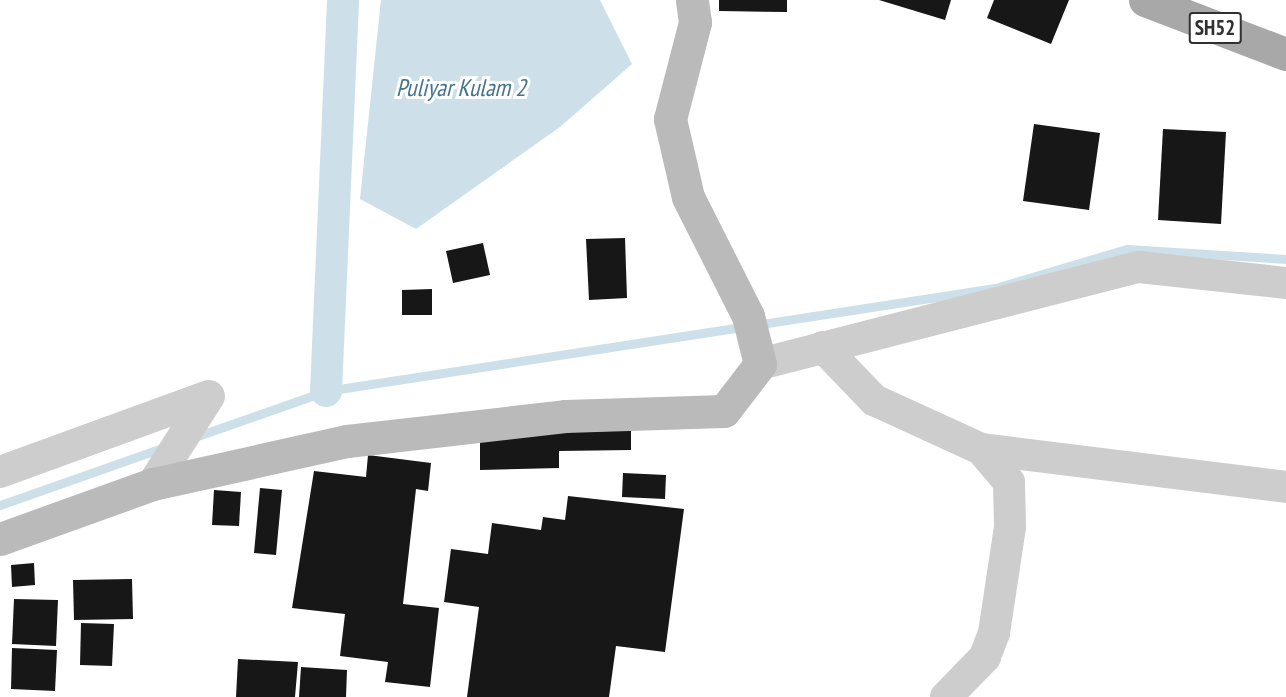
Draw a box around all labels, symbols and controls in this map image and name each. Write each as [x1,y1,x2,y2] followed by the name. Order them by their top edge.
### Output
[1188,10,1242,46] road number: SH52
[396,74,526,102] water label: Puliyar Kulam 2

